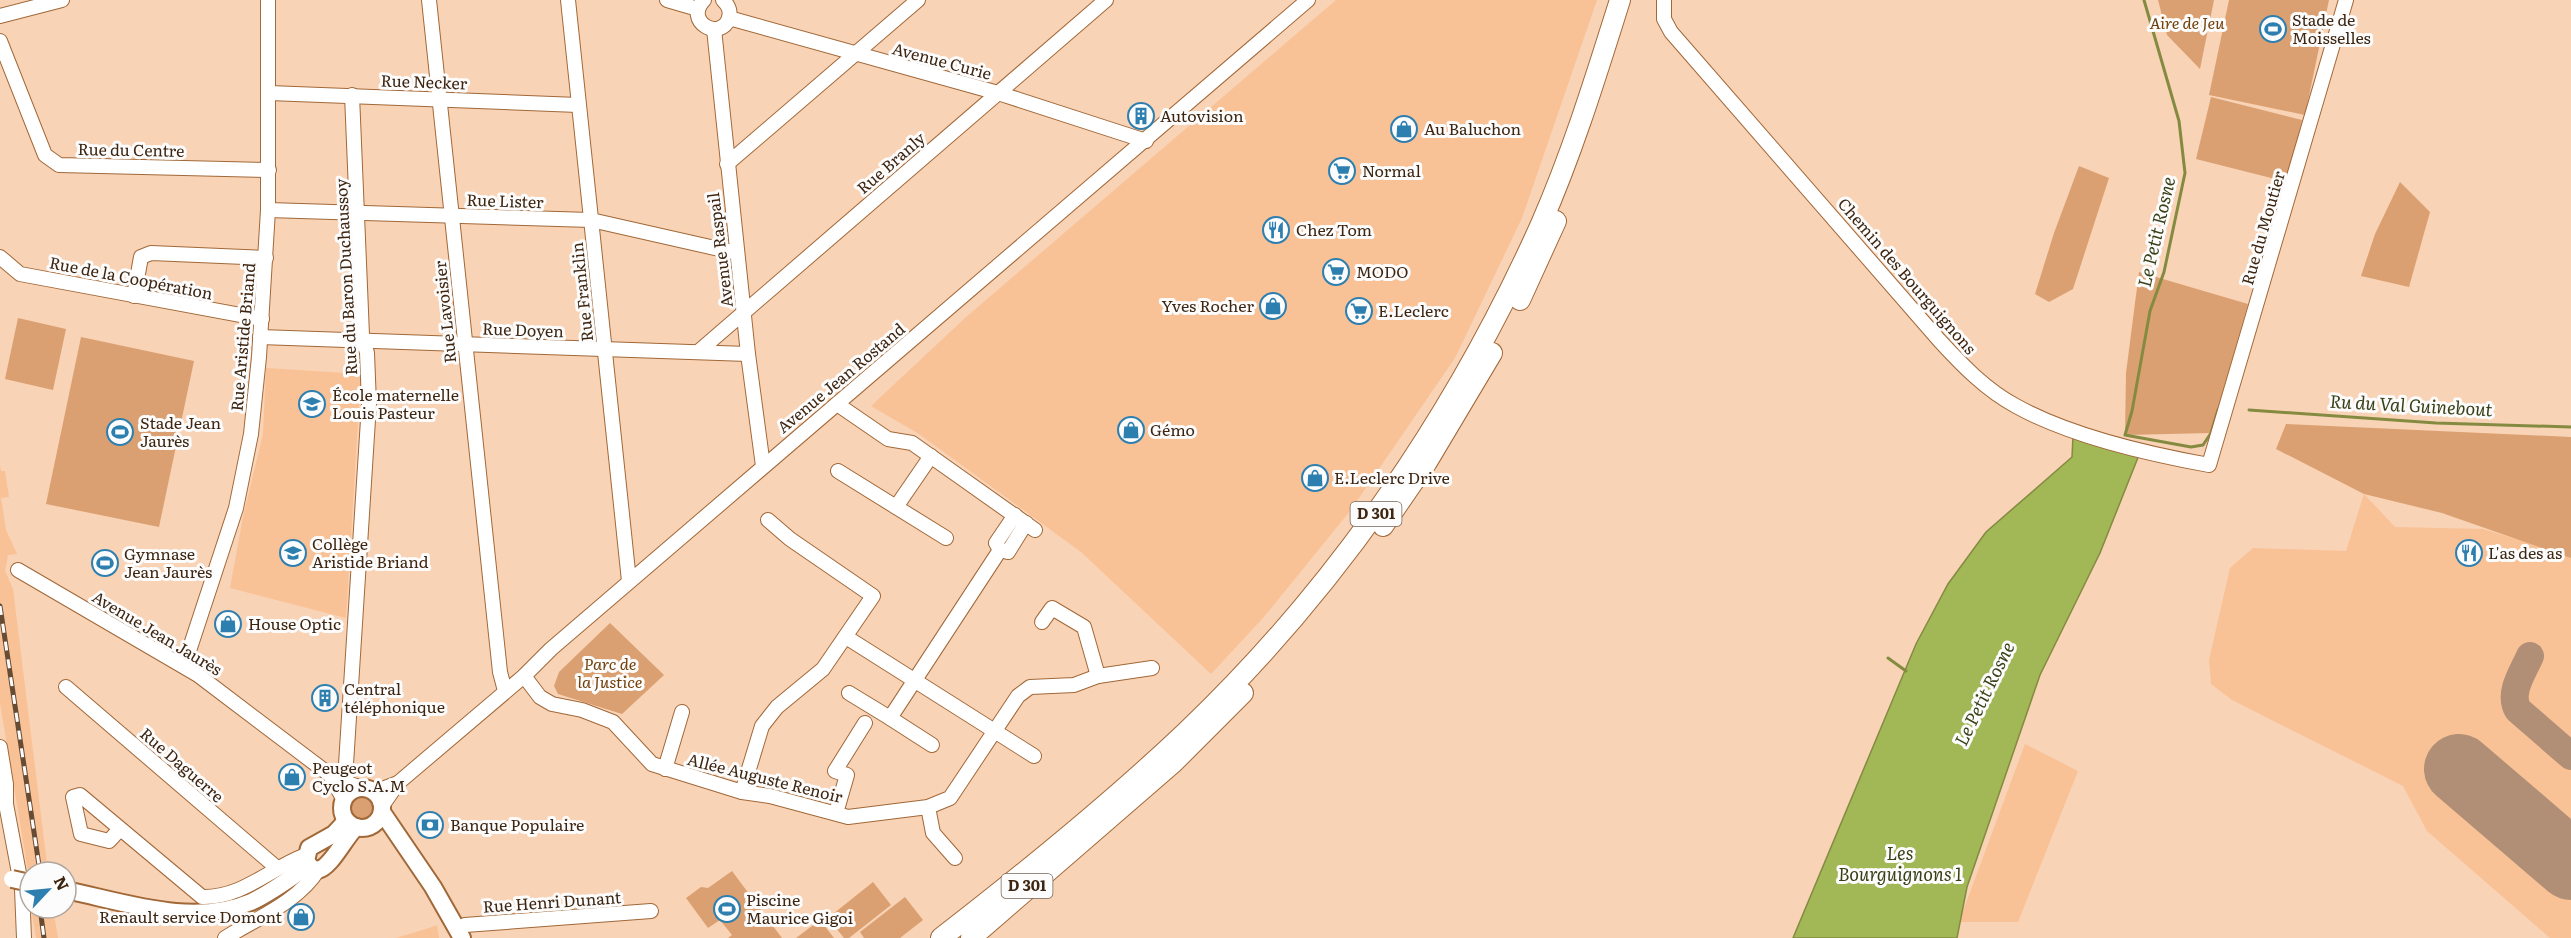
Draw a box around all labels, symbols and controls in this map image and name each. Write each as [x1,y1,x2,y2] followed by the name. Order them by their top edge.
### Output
[2292,7,2371,49] place label: Stade de Moisselles
[2149,10,2225,34] park label: Aire de Jeu
[2258,14,2288,44] sports icon: Stade de Moisselles
[890,35,994,85] street label: Avenue Curie
[380,67,468,95] street label: Rue Necker
[1126,101,1156,131] building icon: Autovision
[1160,103,1244,127] place label: Autovision
[1389,114,1419,144] shop icon: Au Baluchon
[1424,116,1521,140] place label: Au Baluchon
[851,125,930,199] street label: Rue Branly
[77,136,185,162] street label: Rue du Centre
[1327,156,1357,186] supermarket icon: Normal
[1362,158,1421,182] place label: Normal
[2234,167,2290,288] street label: Rue du Moutier
[2130,174,2181,290] water label: Le Petit Rosne
[328,177,362,376] street label: Rue du Baron Duchaussoy
[466,187,544,213] street label: Rue Lister
[700,191,738,309] street label: Avenue Raspail
[1833,192,1983,359] street label: Chemin des Bourguignons
[1261,215,1291,245] restaurant icon: Chez Tom
[1296,217,1373,241] place label: Chez Tom
[564,241,598,343] street label: Rue Franklin
[47,249,215,305] street label: Rue de la Coopération
[1321,257,1351,287] supermarket icon: MODO
[427,259,461,364] street label: Rue Lavoisier
[1356,259,1408,283] place label: MODO
[224,261,260,412] street label: Rue Aristide Briand
[1258,291,1288,321] shop icon: Yves Rocher
[1162,293,1254,317] place label: Yves Rocher
[1344,296,1374,326] supermarket icon: E.Leclerc
[1378,298,1449,322] place label: E.Leclerc
[482,316,565,342] street label: Rue Doyen
[771,316,910,438] street label: Avenue Jean Rostand
[332,382,459,424] place label: École maternelle Louis Pasteur
[2329,387,2493,422] water label: Ru du Val Guinebout
[297,389,327,419] school or university icon: École maternelle Louis Pasteur
[140,410,221,452] place label: Stade Jean Jaurès
[1116,415,1146,445] shop icon: Gémo
[105,417,135,447] sports icon: Stade Jean Jaurès
[1150,417,1195,441] place label: Gémo
[1300,463,1330,493] shop icon: E.Leclerc Drive
[1334,465,1450,489] place label: E.Leclerc Drive
[1350,502,1402,526] road number: D 301
[312,531,429,573] place label: Collège Aristide Briand
[278,538,308,568] school or university icon: Collège Aristide Briand
[2454,538,2484,568] restaurant icon: L'as des as
[2488,540,2562,564] place label: L'as des as
[124,541,212,583] place label: Gymnase Jean Jaurès
[90,548,120,578] sports icon: Gymnase Jean Jaurès
[88,584,227,680] street label: Avenue Jean Jaurès
[213,609,243,639] shop icon: House Optic
[248,611,341,635] place label: House Optic
[1947,637,2020,750] water label: Le Petit Rosne
[578,651,642,693] park label: Parc de la Justice
[344,676,445,718] place label: Central téléphonique
[310,683,340,713] building icon: Central téléphonique
[136,721,230,807] street label: Rue Daguerre
[685,746,846,808] street label: Allée Auguste Renoir
[312,755,405,797] place label: Peugeot Cyclo S.A.M
[277,762,307,792] shop icon: Peugeot Cyclo S.A.M
[415,810,445,840] bank icon: Banque Populaire
[450,812,584,836] place label: Banque Populaire
[1838,839,1962,887] water label: Les Bourguignons 1
[18,860,78,920] north arrow
[49,872,76,894] text: N
[1002,874,1052,898] road number: D 301
[482,884,622,918] street label: Rue Henri Dunant
[746,887,853,929] place label: Piscine Maurice Gigoi
[712,894,742,924] sports icon: Piscine Maurice Gigoi
[286,902,316,932] shop icon: Renault service Domont
[99,904,283,928] place label: Renault service Domont

